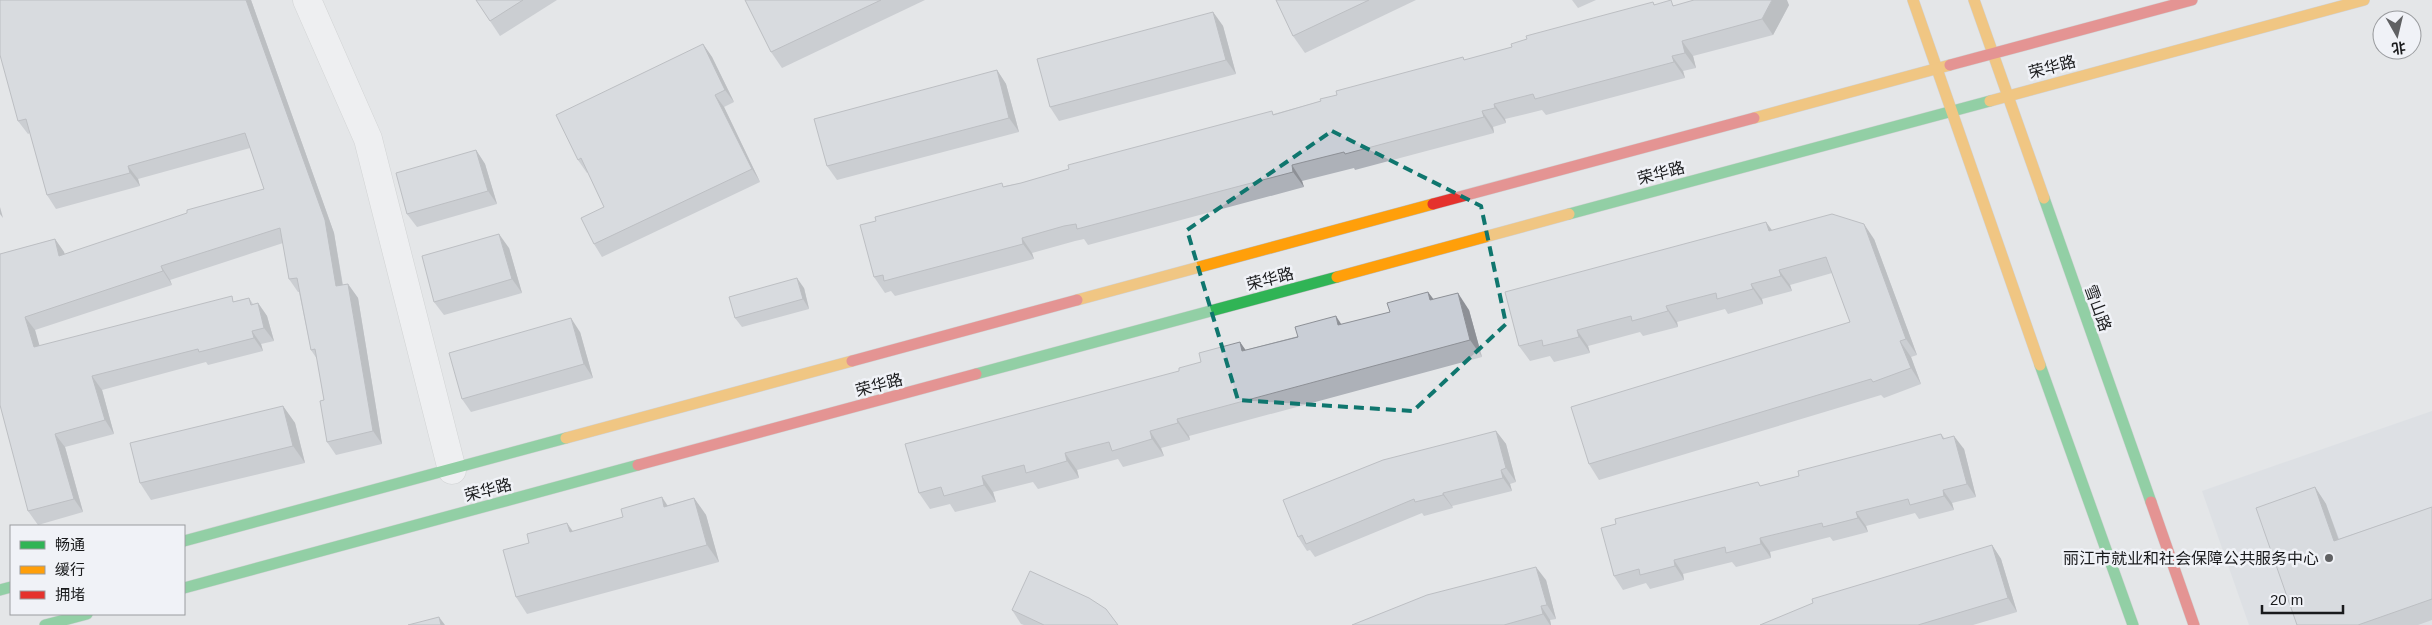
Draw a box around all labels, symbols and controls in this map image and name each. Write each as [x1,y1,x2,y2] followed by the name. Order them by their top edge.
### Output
[2372,10,2422,60] north arrow
[2391,39,2407,57] text: 北
[2027,53,2077,81] street label: 荣华路
[1636,159,1686,187] street label: 荣华路
[1245,265,1295,293] street label: 荣华路
[2082,283,2114,333] street label: 雪山路
[854,371,904,399] street label: 荣华路
[463,476,513,504] street label: 荣华路
[10,525,185,615] legend
[55,536,85,553] text: 畅通
[2063,550,2319,567] place label: 丽江市就业和社会保障公共服务中心
[2323,552,2335,564] marker: 丽江市就业和社会保障公共服务中心
[55,561,85,578] text: 缓行
[2262,582,2343,614] scale bar
[55,586,85,603] text: 拥堵
[2270,591,2303,608] text: 20 m

